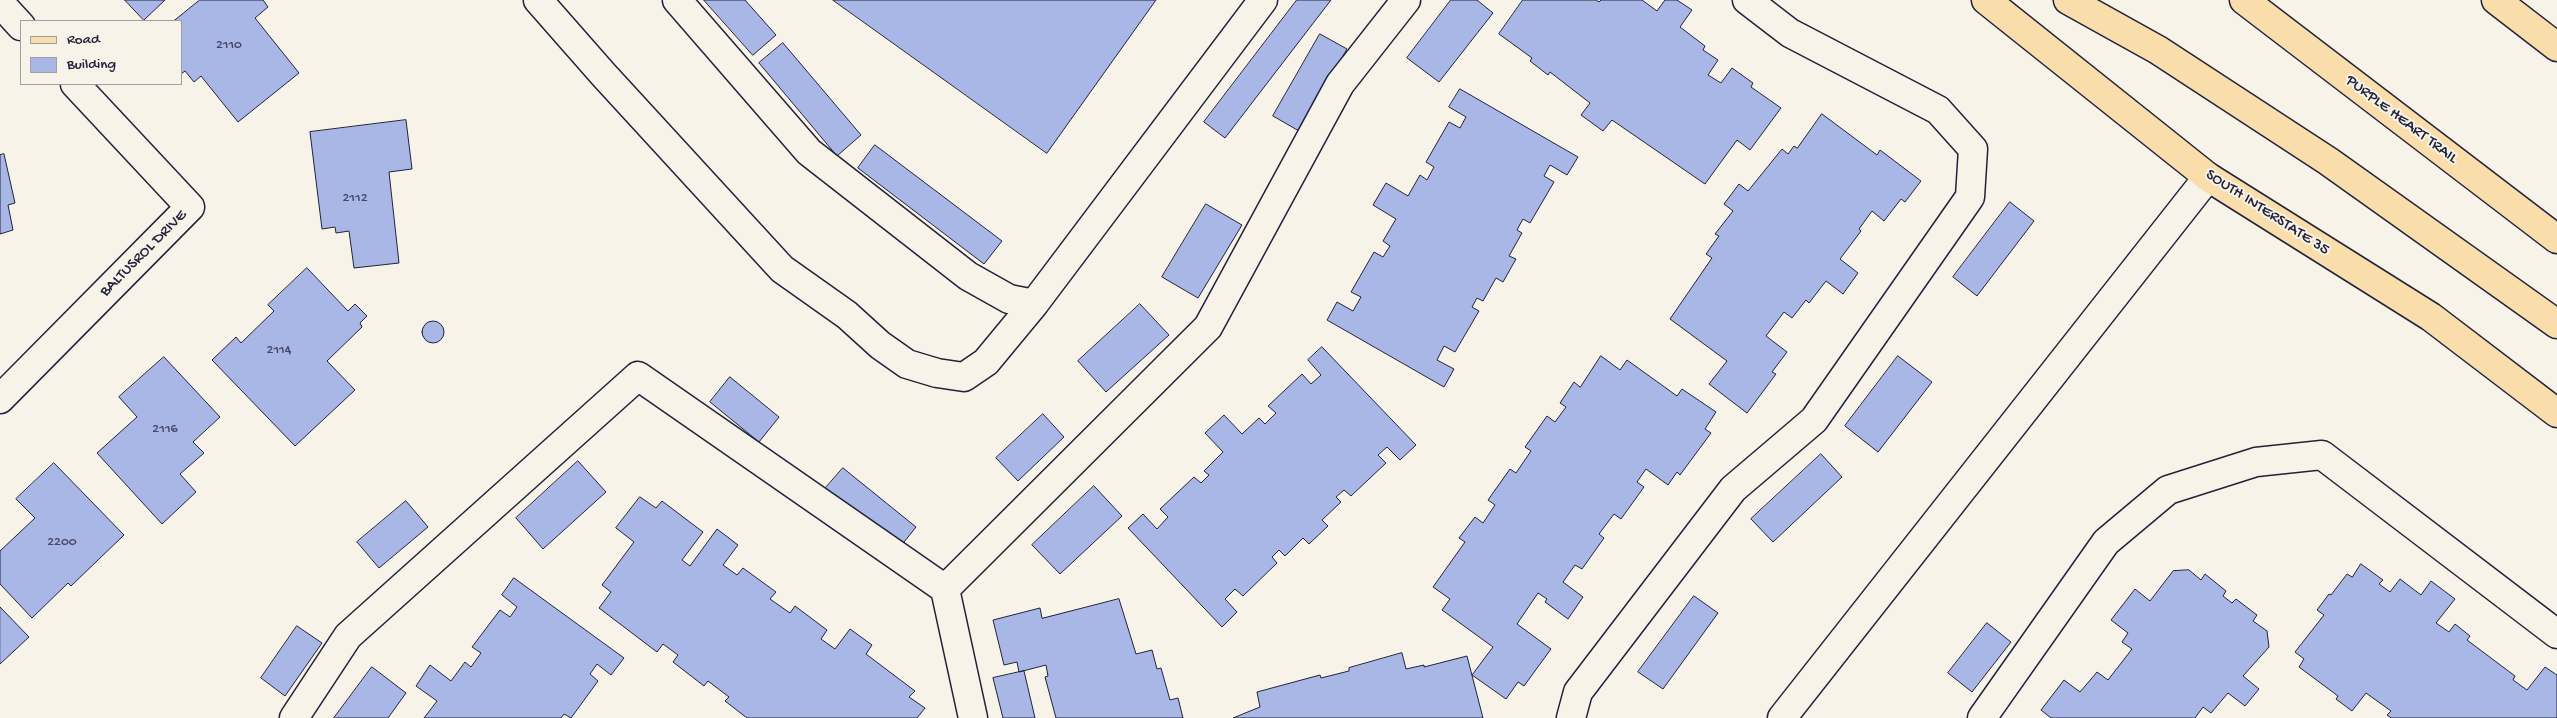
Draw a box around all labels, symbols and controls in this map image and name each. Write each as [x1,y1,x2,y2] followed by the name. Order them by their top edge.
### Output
[20,20,182,85] legend
[67,31,100,49] text: Road
[216,38,242,54] house number: 2110
[67,56,116,74] text: Building
[2341,72,2461,168] street label: PURPLE HEART TRAIL
[2201,166,2333,260] street label: SOUTH INTERSTATE 35
[342,191,368,207] house number: 2112
[96,206,192,302] street label: BALTUSROL DRIVE
[267,343,291,359] house number: 2114
[152,422,178,438] house number: 2116
[47,535,77,551] house number: 2200

